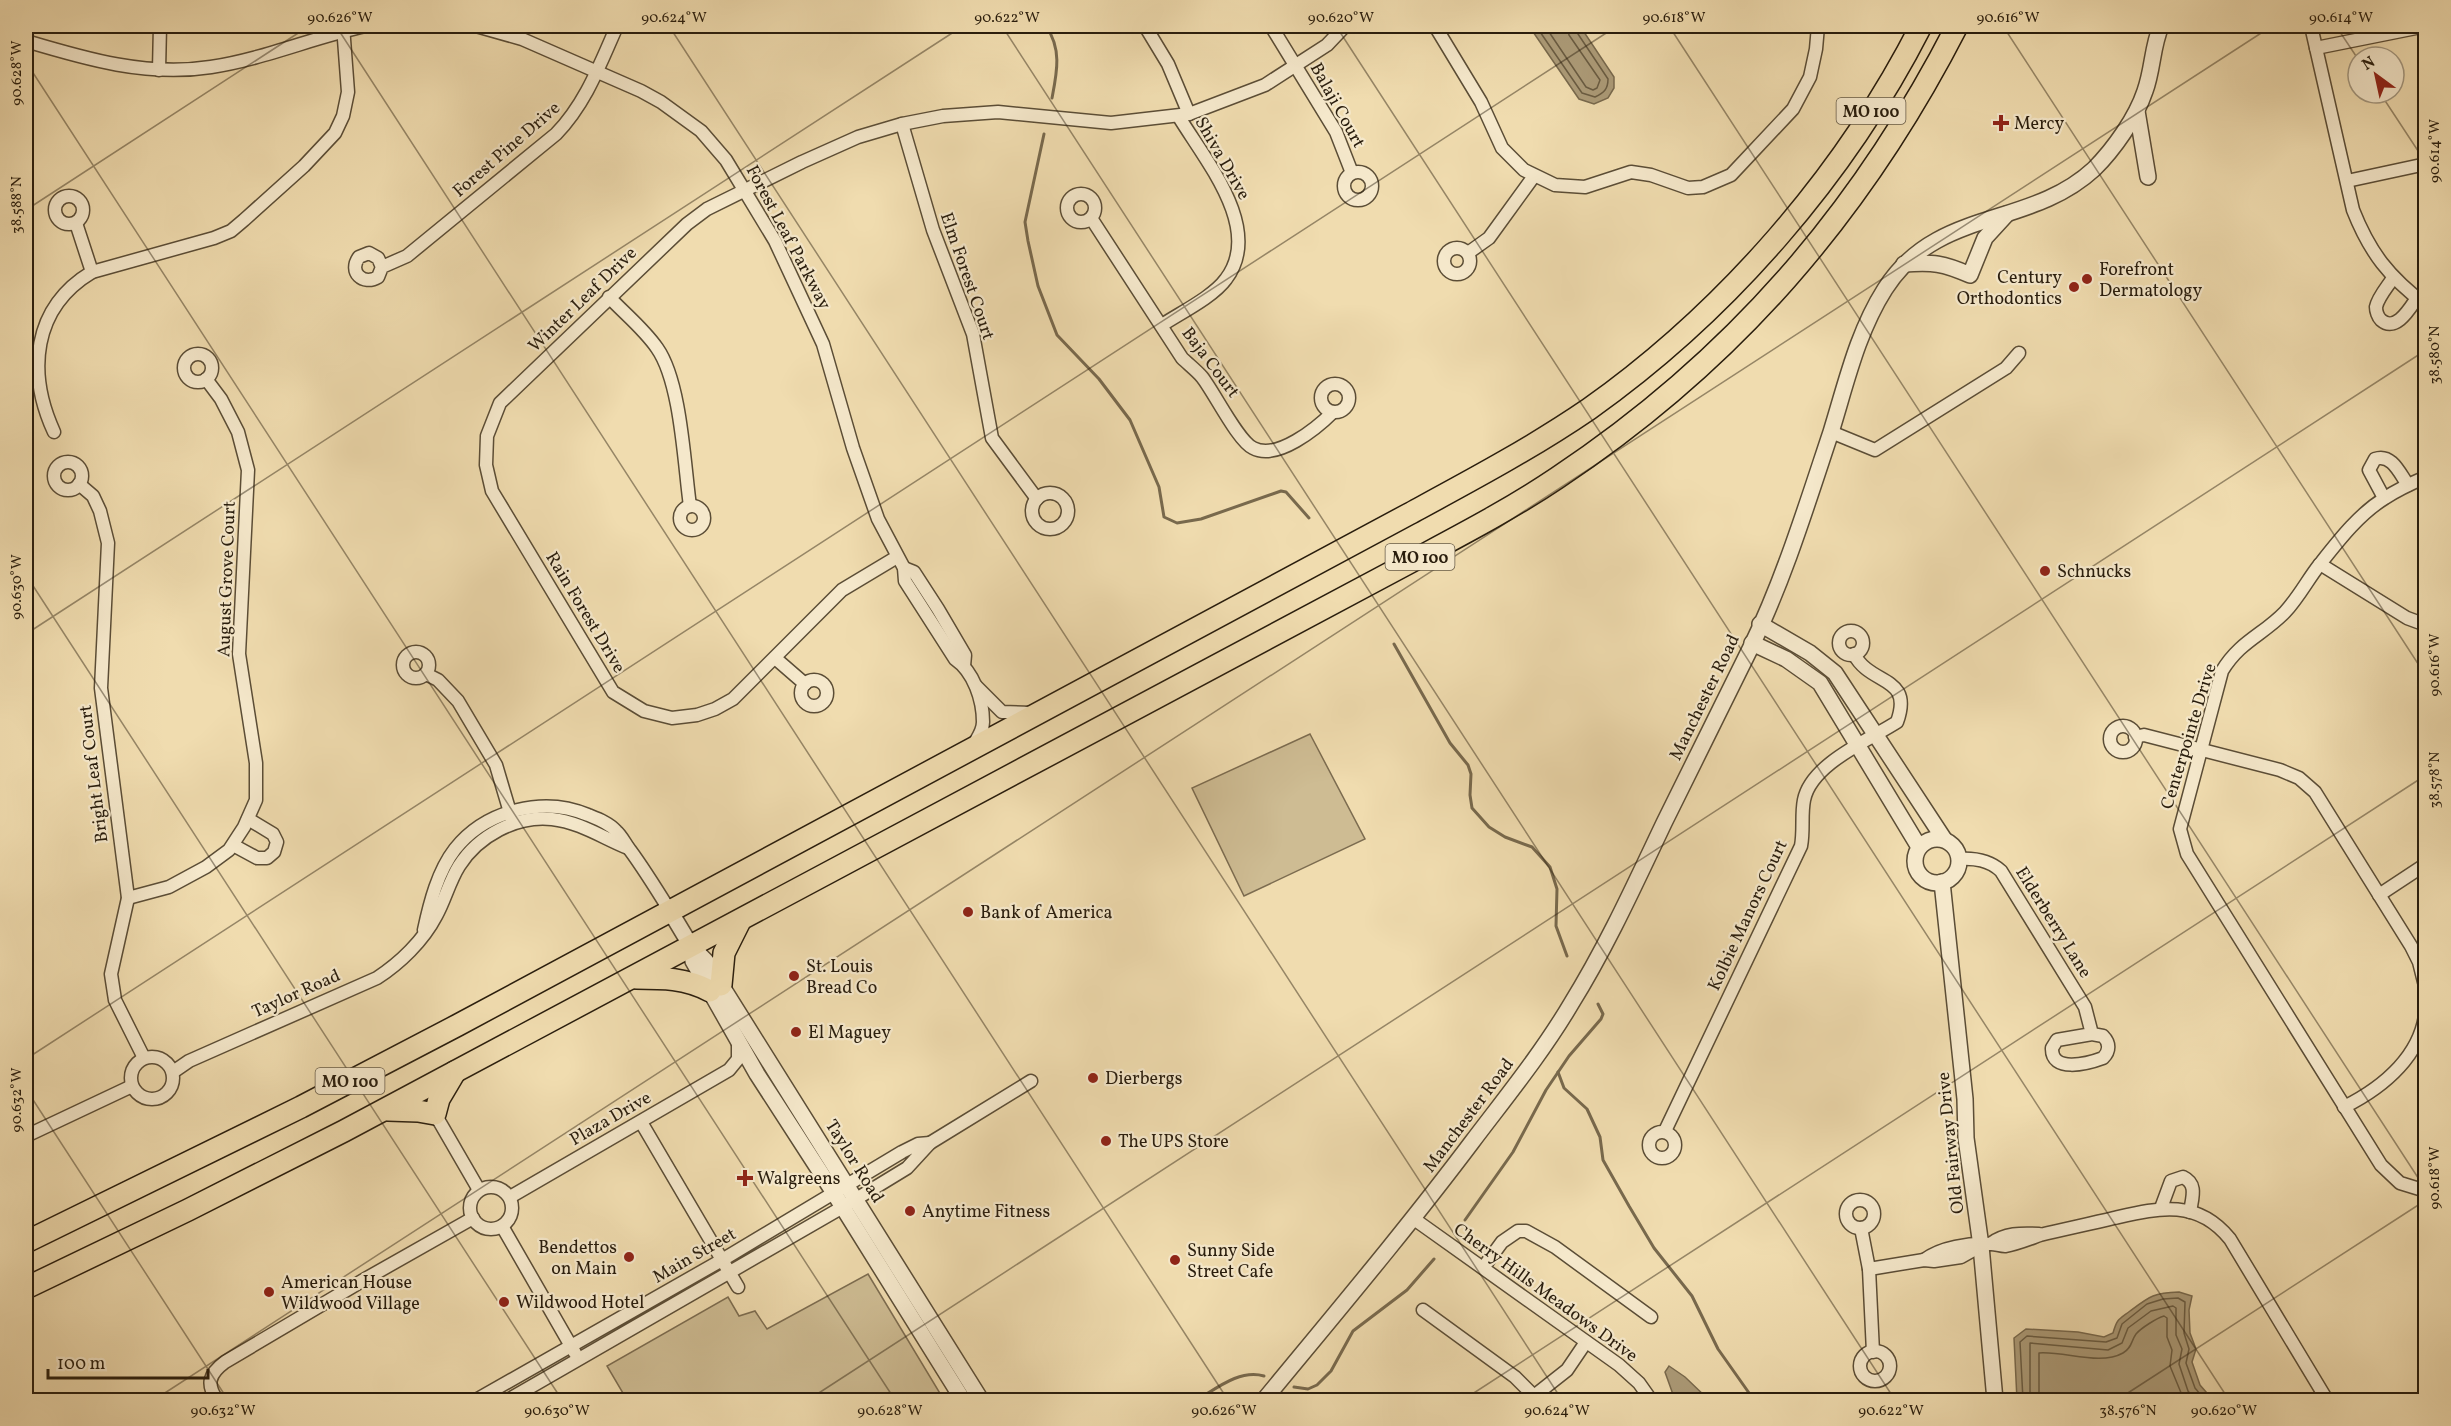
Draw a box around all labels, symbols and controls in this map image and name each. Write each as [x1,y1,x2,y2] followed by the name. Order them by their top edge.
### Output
[307,8,373,29] text: 90.626°W
[641,8,707,29] text: 90.624°W
[974,8,1040,29] text: 90.622°W
[1308,8,1374,29] text: 90.620°W
[1642,8,1706,29] text: 90.618°W
[1976,8,2040,29] text: 90.616°W
[2309,8,2373,29] text: 90.614°W
[7,40,28,106] text: 90.628°W
[2346,45,2406,105] north arrow
[2358,52,2380,76] text: N
[1303,59,1370,153] street label: Balaji Court
[448,96,566,204] street label: Forest Pine Drive
[1836,98,1906,124] road number: MO 100
[2014,112,2065,137] place label: Mercy
[1188,113,1256,205] street label: Shiva Drive
[1992,114,2010,132] marker: Mercy
[2425,119,2446,183] text: 90.614°W
[739,161,836,315] street label: Forest Leaf Parkway
[7,176,28,234] text: 38.588°N
[933,209,1000,344] street label: Elm Forest Court
[523,242,643,359] street label: Winter Leaf Drive
[2099,258,2203,304] place label: Forefront Dermatology
[1957,266,2062,312] place label: Century Orthodontics
[2080,272,2094,286] marker: Forefront Dermatology
[2067,280,2081,294] marker: Century Orthodontics
[1175,322,1245,404] street label: Baja Court
[2425,326,2446,384] text: 38.580°N
[212,500,243,658] street label: August Grove Court
[1386,544,1454,570] road number: MO 100
[539,547,631,678] street label: Rain Forest Drive
[7,554,28,620] text: 90.630°W
[2057,560,2131,585] place label: Schnucks
[2038,564,2052,578] marker: Schnucks
[1664,630,1747,765] street label: Manchester Road
[2425,633,2446,697] text: 90.616°W
[2155,660,2224,813] street label: Centerpointe Drive
[74,704,115,844] street label: Bright Leaf Court
[2425,752,2446,808] text: 38.578°N
[1702,836,1794,995] street label: Kolbie Manors Court
[2008,862,2097,983] street label: Elderberry Lane
[980,901,1113,926] place label: Bank of America
[961,905,975,919] marker: Bank of America
[806,955,877,1001] place label: St. Louis Bread Co
[248,964,345,1025] street label: Taylor Road
[787,969,801,983] marker: St. Louis Bread Co
[808,1021,891,1046] place label: El Maguey
[789,1025,803,1039] marker: El Maguey
[1418,1053,1521,1178] street label: Manchester Road
[1105,1067,1182,1092] place label: Dierbergs
[7,1068,28,1132] text: 90.632°W
[316,1068,385,1094] road number: MO 100
[1086,1071,1100,1085] marker: Dierbergs
[1932,1071,1971,1215] street label: Old Fairway Drive
[565,1086,656,1153] street label: Plaza Drive
[818,1115,889,1208] street label: Taylor Road
[1118,1130,1229,1155] place label: The UPS Store
[1099,1134,1113,1148] marker: The UPS Store
[2425,1146,2446,1210] text: 90.618°W
[757,1167,840,1192] place label: Walgreens
[738,1171,752,1185] marker: Walgreens
[922,1200,1050,1225] place label: Anytime Fitness
[903,1204,917,1218] marker: Anytime Fitness
[1448,1218,1643,1369] street label: Cherry Hills Meadows Drive
[648,1222,741,1290] street label: Main Street
[538,1236,617,1282] place label: Bendettos on Main
[1187,1239,1275,1285] place label: Sunny Side Street Cafe
[622,1250,636,1264] marker: Bendettos on Main
[1168,1253,1182,1267] marker: Sunny Side Street Cafe
[281,1271,420,1317] place label: American House Wildwood Village
[262,1285,276,1299] marker: American House Wildwood Village
[516,1291,644,1316] place label: Wildwood Hotel
[497,1295,511,1309] marker: Wildwood Hotel
[48,1342,208,1380] scale bar
[57,1352,106,1377] text: 100 m
[191,1401,255,1422] text: 90.632°W
[524,1401,590,1422] text: 90.630°W
[857,1401,923,1422] text: 90.628°W
[1191,1401,1257,1422] text: 90.626°W
[1524,1401,1590,1422] text: 90.624°W
[1858,1401,1924,1422] text: 90.622°W
[2099,1401,2157,1422] text: 38.576°N
[2191,1401,2257,1422] text: 90.620°W

